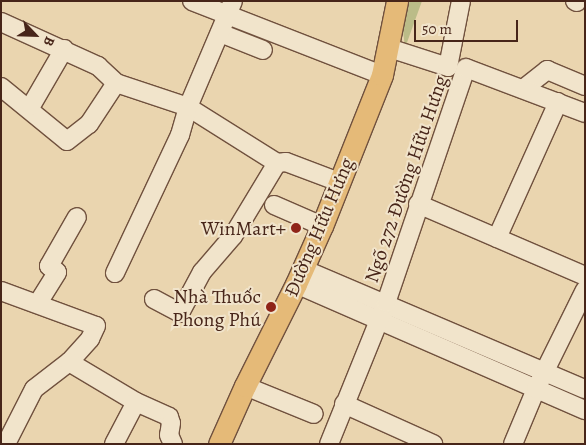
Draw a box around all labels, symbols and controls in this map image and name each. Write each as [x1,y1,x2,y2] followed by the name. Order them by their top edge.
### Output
[10,10,60,60] north arrow
[416,10,520,42] scale bar
[422,19,452,39] text: 50 m
[39,33,60,49] text: B
[359,72,453,286] street label: Ngõ 272 Đường Hữu Hưng
[279,154,359,300] street label: Đường Hữu Hưng
[201,216,286,240] place label: WinMart+
[290,222,302,234] marker: WinMart+
[172,284,261,331] place label: Nhà Thuốc Phong Phú
[265,301,277,313] marker: Nhà Thuốc Phong Phú

